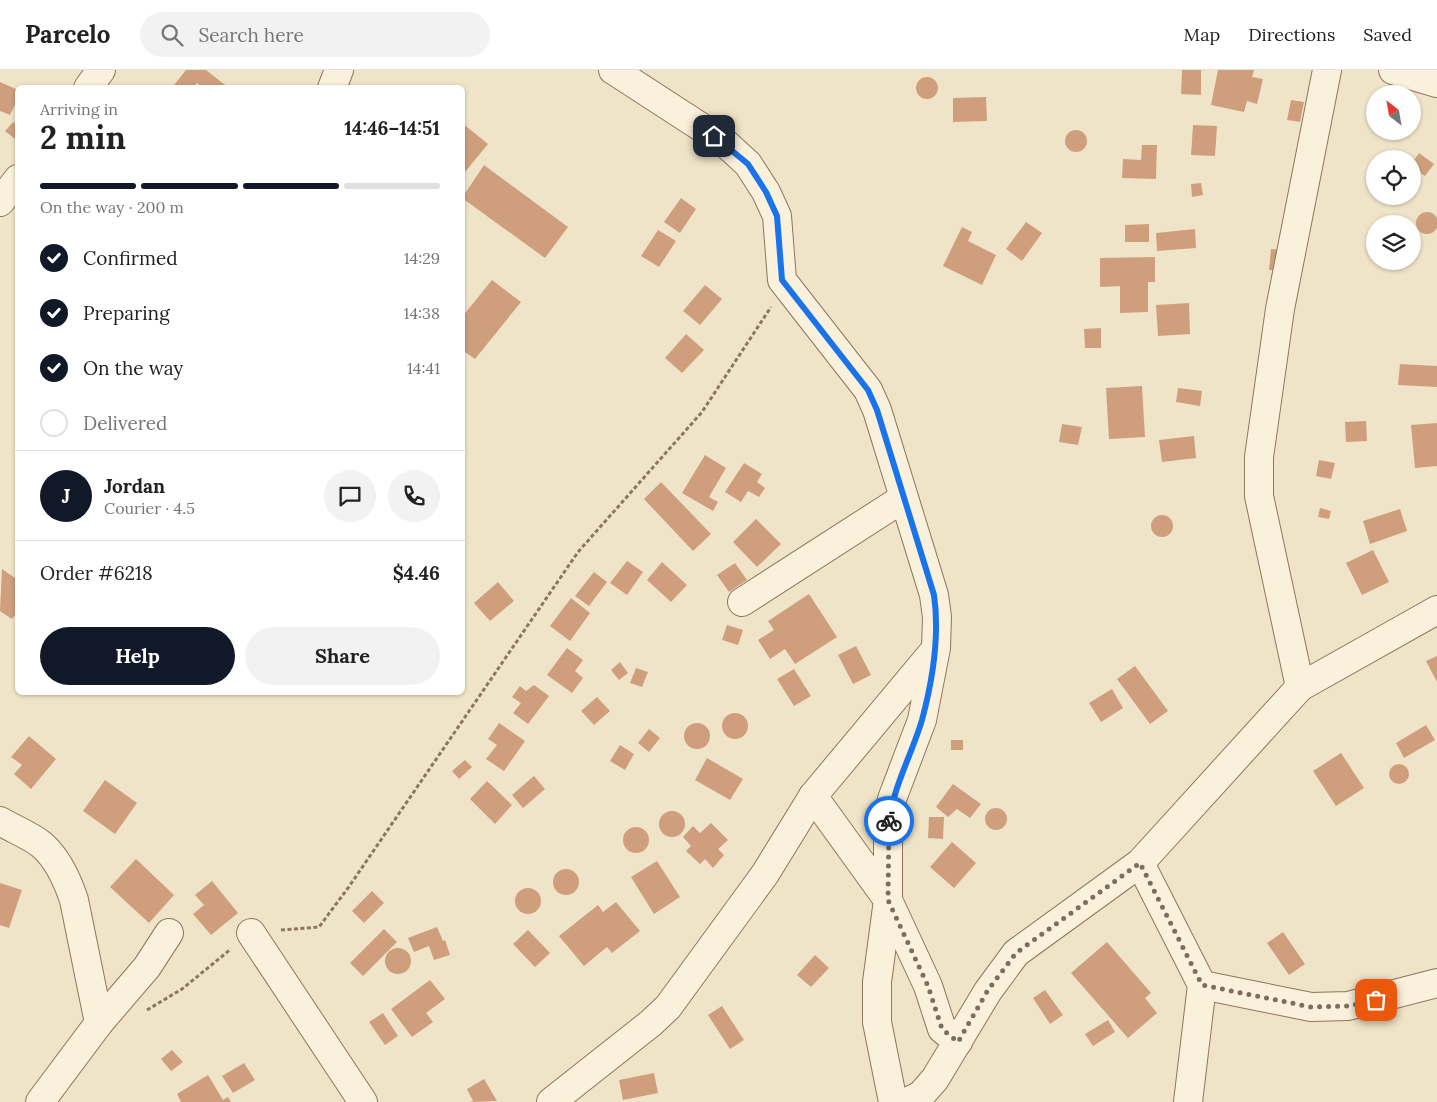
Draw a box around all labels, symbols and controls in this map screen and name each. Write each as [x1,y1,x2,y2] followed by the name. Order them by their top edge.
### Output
[140,12,490,57] search box
[25,19,110,50] text: Parcelo
[158,21,186,49] icon: search
[198,23,304,47] text: Search here
[1184,23,1220,46] text: Map
[1248,23,1335,46] text: Directions
[1363,23,1412,46] text: Saved
[1366,85,1421,140] north arrow
[1366,85,1421,270] map controls
[40,99,118,119] text: Arriving in
[693,115,735,157] pin
[344,116,440,140] text: 14:46–14:51
[40,117,126,158] text: 2 min
[700,122,728,150] icon: home
[1366,150,1421,205] button: locate
[40,197,184,217] text: On the way · 200 m
[1366,215,1421,270] button: layers
[40,244,68,272] icon: check
[83,246,178,270] text: Confirmed
[404,248,440,268] text: 14:29
[40,299,68,327] icon: check
[83,301,170,325] text: Preparing
[404,303,440,323] text: 14:38
[40,354,68,382] icon: check
[83,356,183,380] text: On the way
[407,358,440,378] text: 14:41
[83,411,167,435] text: Delivered
[324,470,376,522] button: chat
[388,470,440,522] button: phone
[104,474,165,498] text: Jordan
[62,484,70,508] text: J
[104,498,195,518] text: Courier · 4.5
[40,561,153,585] text: Order #6218
[393,561,440,585] text: $4.46
[40,627,235,685] button: Help
[245,627,440,685] button: Share
[864,796,914,846] courier
[875,807,903,835] icon: bike
[1355,979,1397,1021] pin
[1362,986,1390,1014] icon: bag

